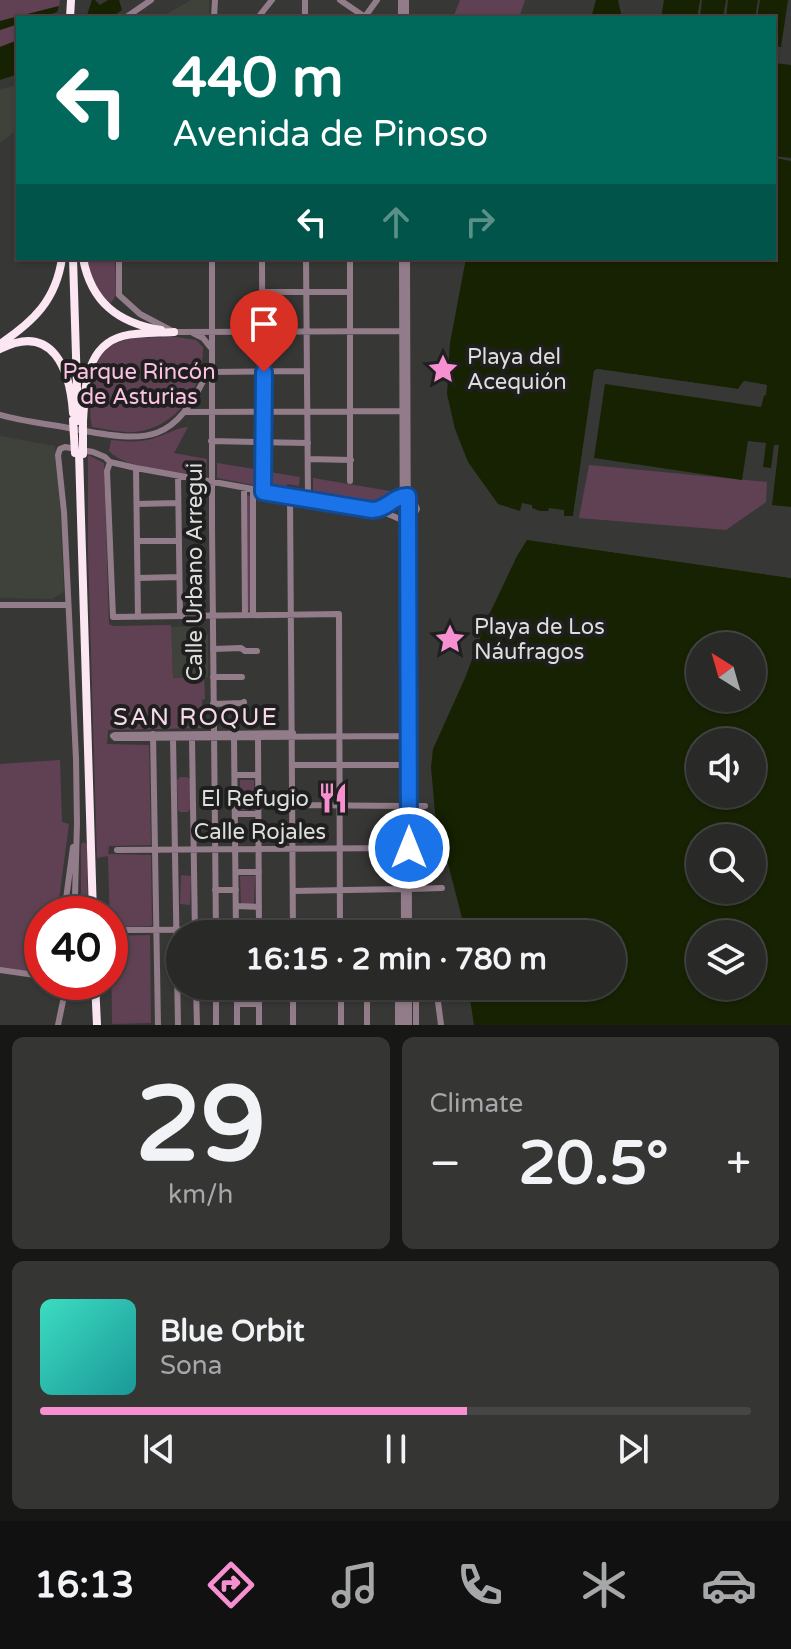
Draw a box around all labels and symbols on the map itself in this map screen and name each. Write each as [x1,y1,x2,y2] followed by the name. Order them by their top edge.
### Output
[230,290,298,372] pin
[467,344,567,395] place label: Playa del Acequión
[426,352,460,386] place icon: Playa del Acequión
[62,359,216,410] park label: Parque Rincón de Asturias
[182,463,208,681] street label: Calle Urbano Arregui
[474,614,605,665] place label: Playa de Los Náufragos
[433,622,467,656] place icon: Playa de Los Náufragos
[686,632,766,712] north arrow
[113,703,279,732] district label: SAN ROQUE
[316,781,350,815] restaurant icon: El Refugio
[201,786,309,812] place label: El Refugio
[367,806,451,890] position arrow
[194,819,326,845] street label: Calle Rojales
[24,896,128,1000] speed limit sign: 40

